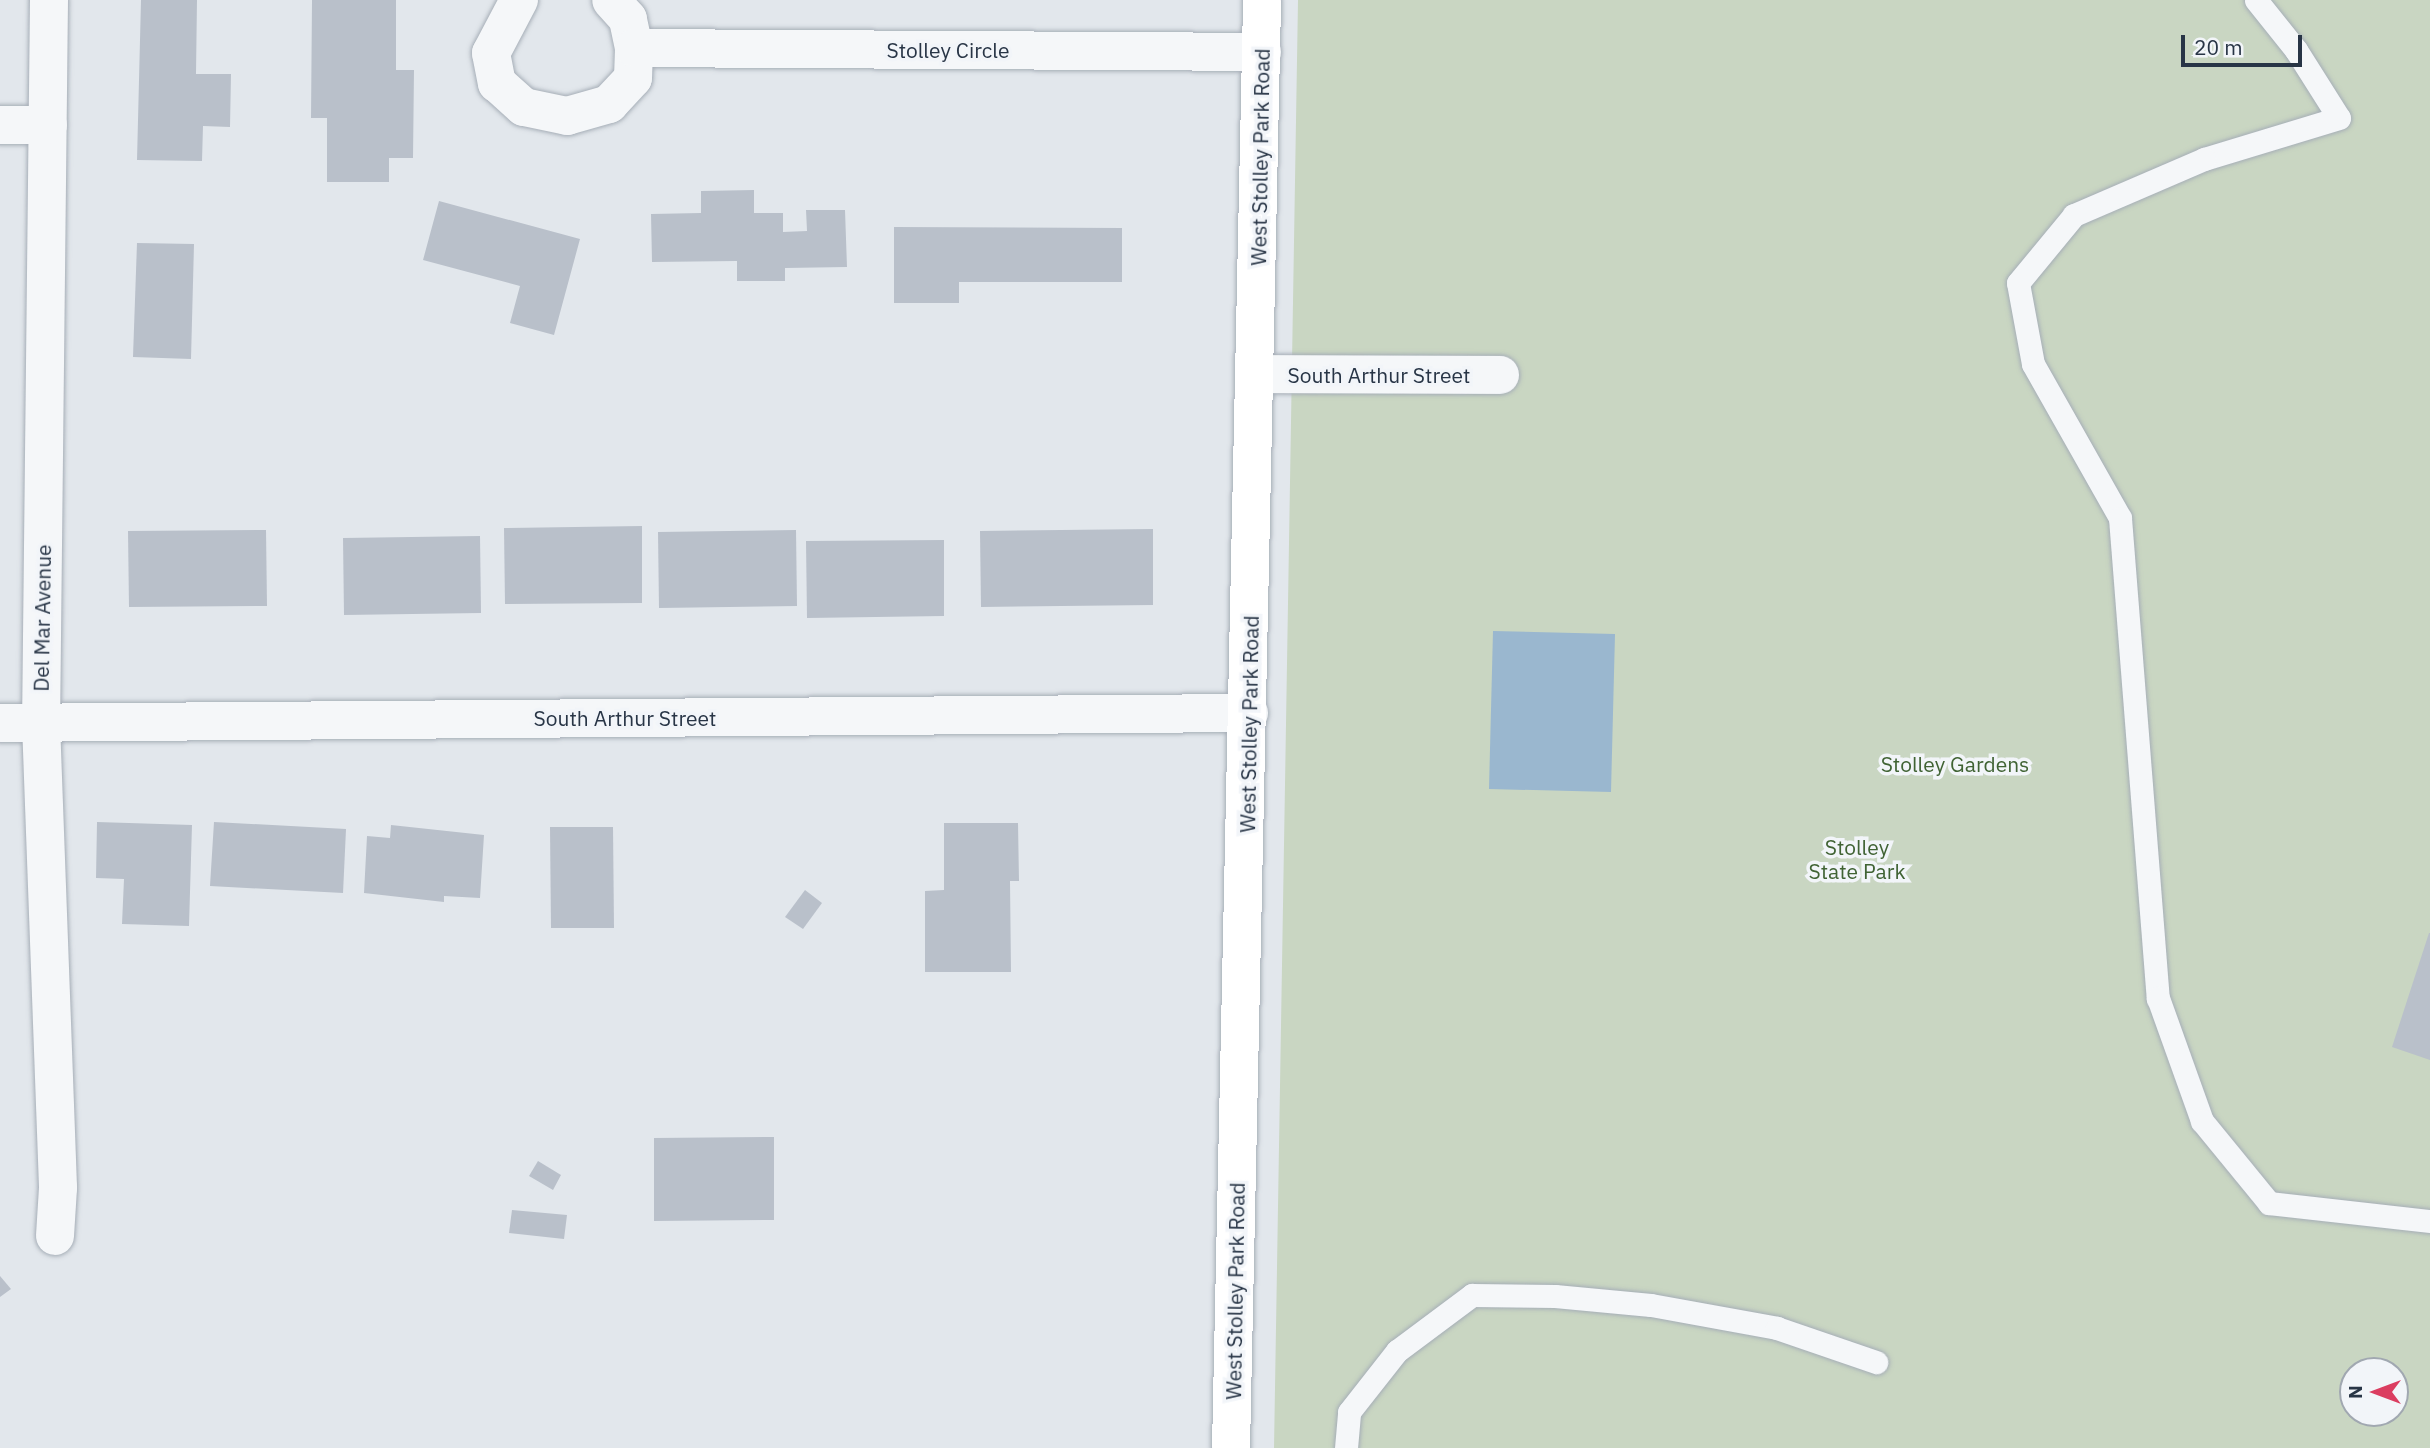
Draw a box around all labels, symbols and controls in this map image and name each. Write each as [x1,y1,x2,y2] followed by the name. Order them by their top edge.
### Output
[2185,21,2306,65] scale bar
[2194,33,2243,61] text: 20 m
[886,37,1010,63] street label: Stolley Circle
[1246,48,1274,266] street label: West Stolley Park Road
[1288,362,1470,388] street label: South Arthur Street
[28,544,56,692] street label: Del Mar Avenue
[1235,615,1263,833] street label: West Stolley Park Road
[534,705,716,731] street label: South Arthur Street
[1881,751,2029,777] park label: Stolley Gardens
[1808,834,1906,884] park label: Stolley State Park
[1221,1182,1249,1400] street label: West Stolley Park Road
[2339,1357,2409,1427] north arrow
[2343,1385,2367,1399] text: N

